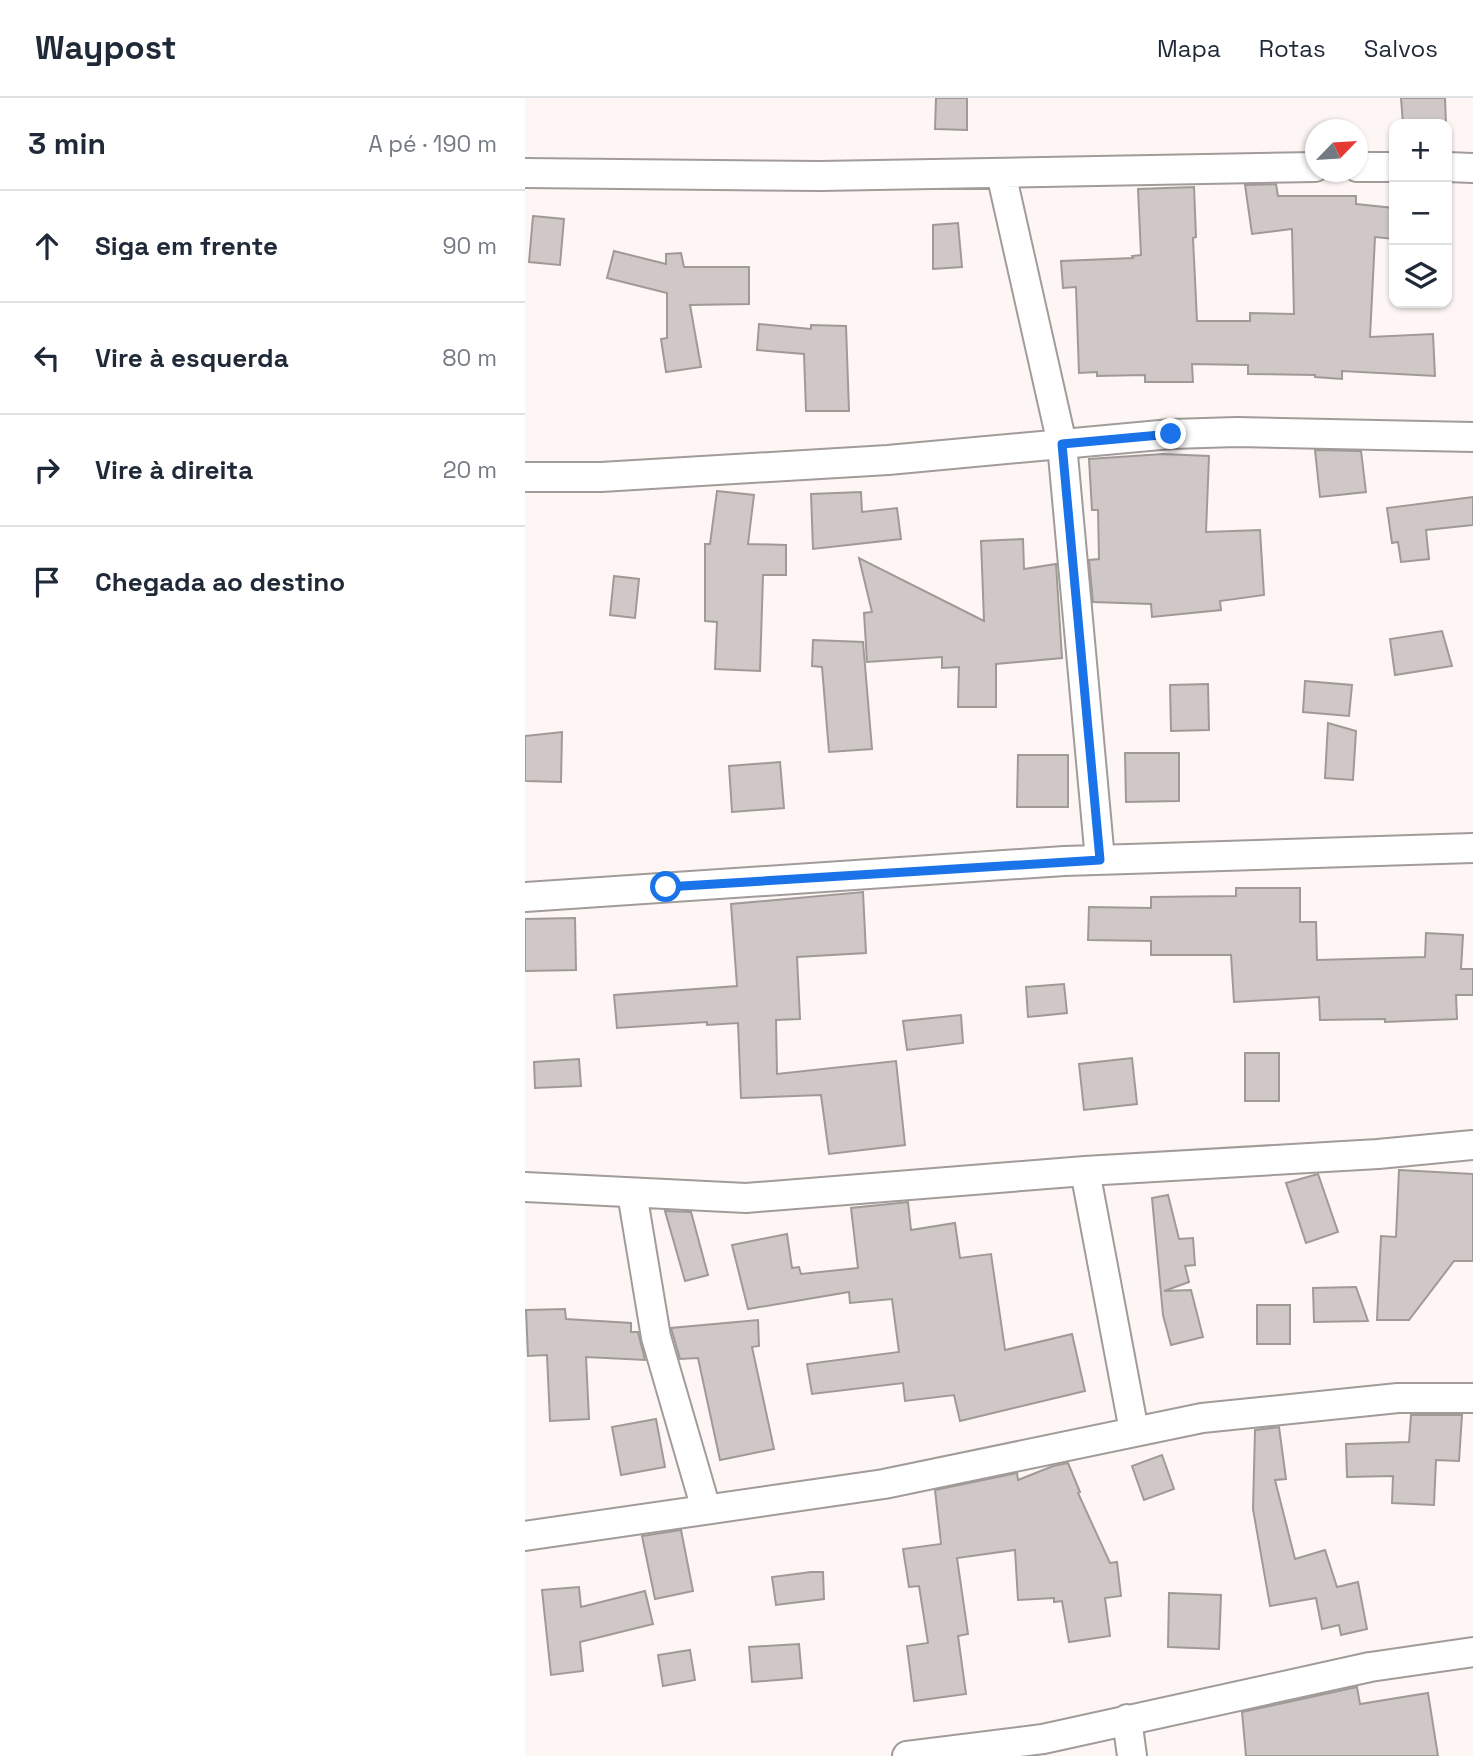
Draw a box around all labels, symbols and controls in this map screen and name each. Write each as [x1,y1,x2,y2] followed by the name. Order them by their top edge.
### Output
[35,27,177,69] text: Waypost
[1157,33,1221,64] text: Mapa
[1259,33,1326,64] text: Rotas
[1364,33,1438,64] text: Salvos
[1305,119,1368,182] north arrow
[1389,119,1452,308] map controls
[1389,119,1452,182] button: +
[28,124,106,163] text: 3 min
[368,129,497,159] text: A pé · 190 m
[1389,182,1452,245] button: −
[28,227,66,265] icon: ahead
[95,229,278,263] text: Siga em frente
[442,231,497,261] text: 90 m
[1389,245,1452,308] button: layers
[28,339,66,377] icon: left
[95,341,289,375] text: Vire à esquerda
[442,343,497,373] text: 80 m
[1155,418,1186,449] route end
[28,451,66,489] icon: right
[95,453,253,487] text: Vire à direita
[443,455,497,485] text: 20 m
[28,563,66,601] icon: arrive
[95,565,345,599] text: Chegada ao destino
[650,871,681,902] route start

